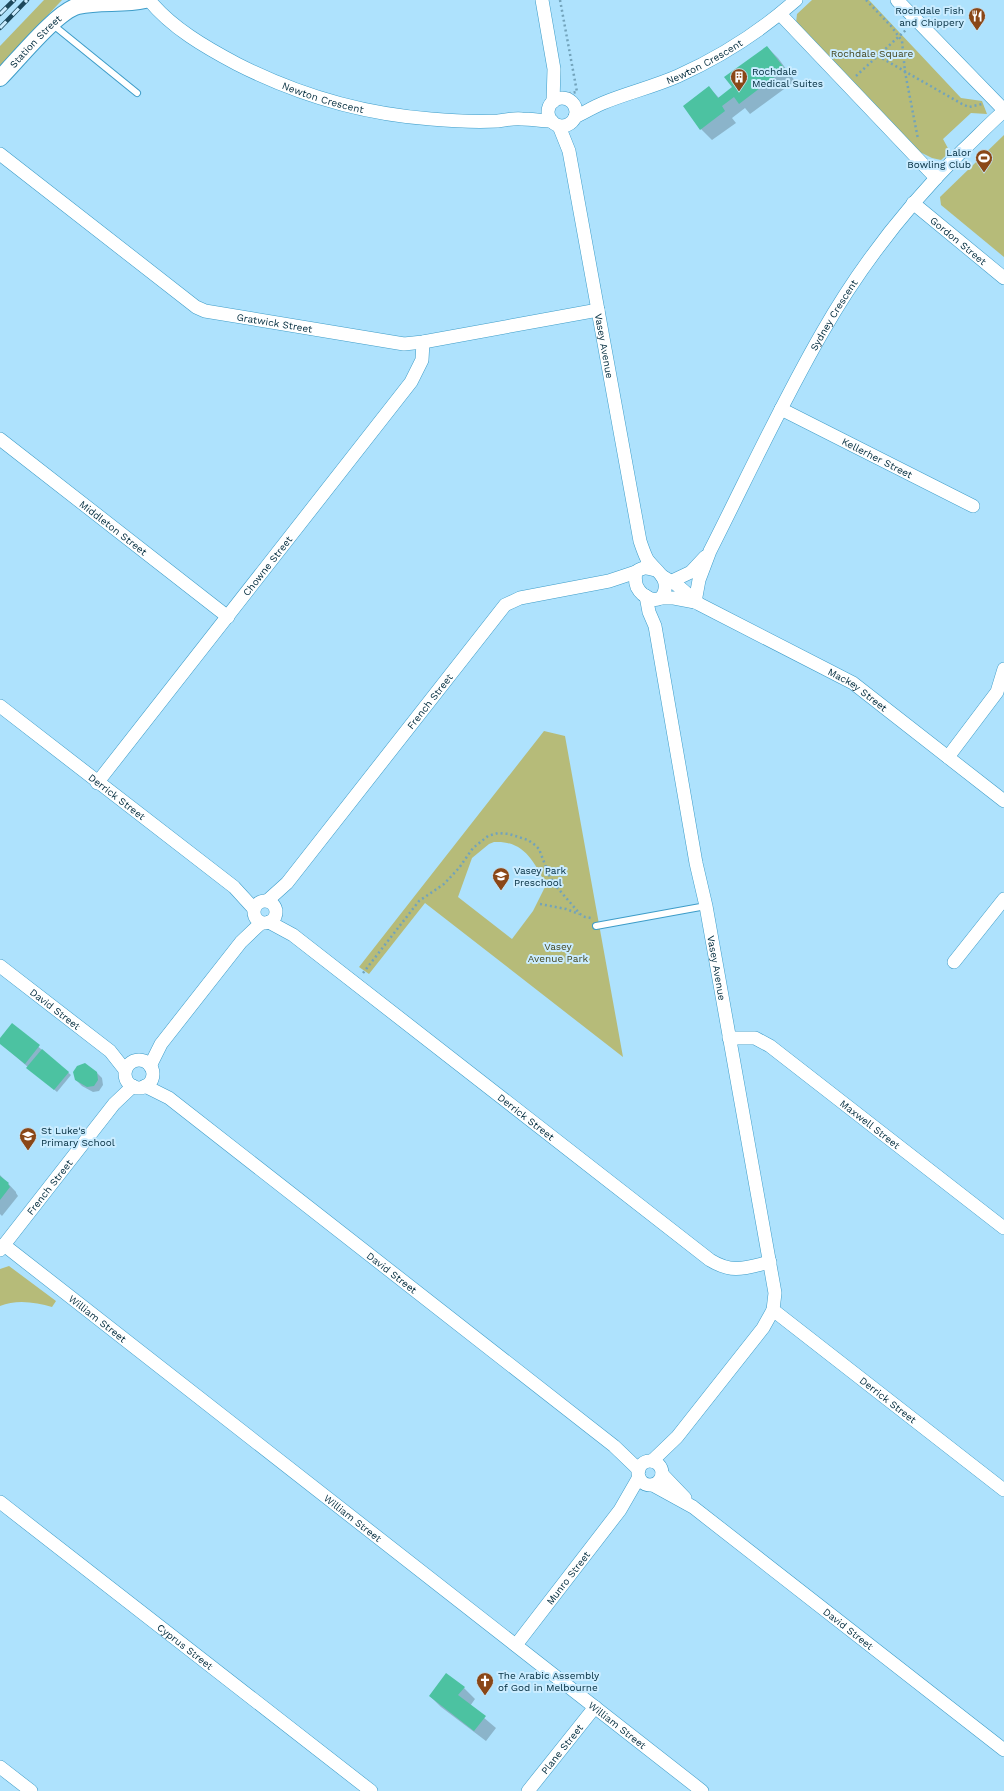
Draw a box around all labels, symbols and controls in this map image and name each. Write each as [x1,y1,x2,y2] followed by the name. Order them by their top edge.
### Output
[895,5,965,28] place label: Rochdale Fish and Chippery
[967,6,987,31] restaurant icon: Rochdale Fish and Chippery
[7,12,64,70] street label: Station Street
[665,37,745,86] street label: Newton Crescent
[831,48,914,59] park label: Rochdale Square
[752,66,823,89] place label: Rochdale Medical Suites
[729,67,749,92] building icon: Rochdale Medical Suites
[280,80,365,115] street label: Newton Crescent
[907,147,971,170] place label: Lalor Bowling Club
[974,148,994,173] sports icon: Lalor Bowling Club
[928,215,989,268] street label: Gordon Street
[808,277,860,353] street label: Sydney Crescent
[236,311,314,335] street label: Gratwick Street
[593,313,615,379] street label: Vasey Avenue
[840,436,915,481] street label: Kellerher Street
[77,498,150,558] street label: Middleton Street
[241,533,295,598] street label: Chowne Street
[826,666,890,714] street label: Mackey Street
[405,671,455,731] street label: French Street
[86,772,148,823] street label: Derrick Street
[514,865,566,888] place label: Vasey Park Preschool
[491,866,511,891] school or university icon: Vasey Park Preschool
[705,935,728,1001] street label: Vasey Avenue
[528,941,588,964] park label: Vasey Avenue Park
[28,986,83,1033] street label: David Street
[496,1092,557,1143] street label: Derrick Street
[838,1098,903,1152] street label: Maxwell Street
[41,1125,115,1148] place label: St Luke's Primary School
[18,1126,38,1151] school or university icon: St Luke's Primary School
[25,1157,75,1217] street label: French Street
[365,1250,420,1296] street label: David Street
[67,1293,129,1345] street label: William Street
[857,1375,919,1426] street label: Derrick Street
[322,1492,384,1545] street label: William Street
[544,1548,593,1607] street label: Munro Street
[821,1606,876,1652] street label: David Street
[155,1622,216,1672] street label: Cyprus Street
[498,1670,600,1693] place label: The Arabic Assembly of God in Melbourne
[475,1671,495,1696] church icon: The Arabic Assembly of God in Melbourne
[586,1699,649,1752] street label: William Street
[539,1721,586,1776] street label: Plane Street

